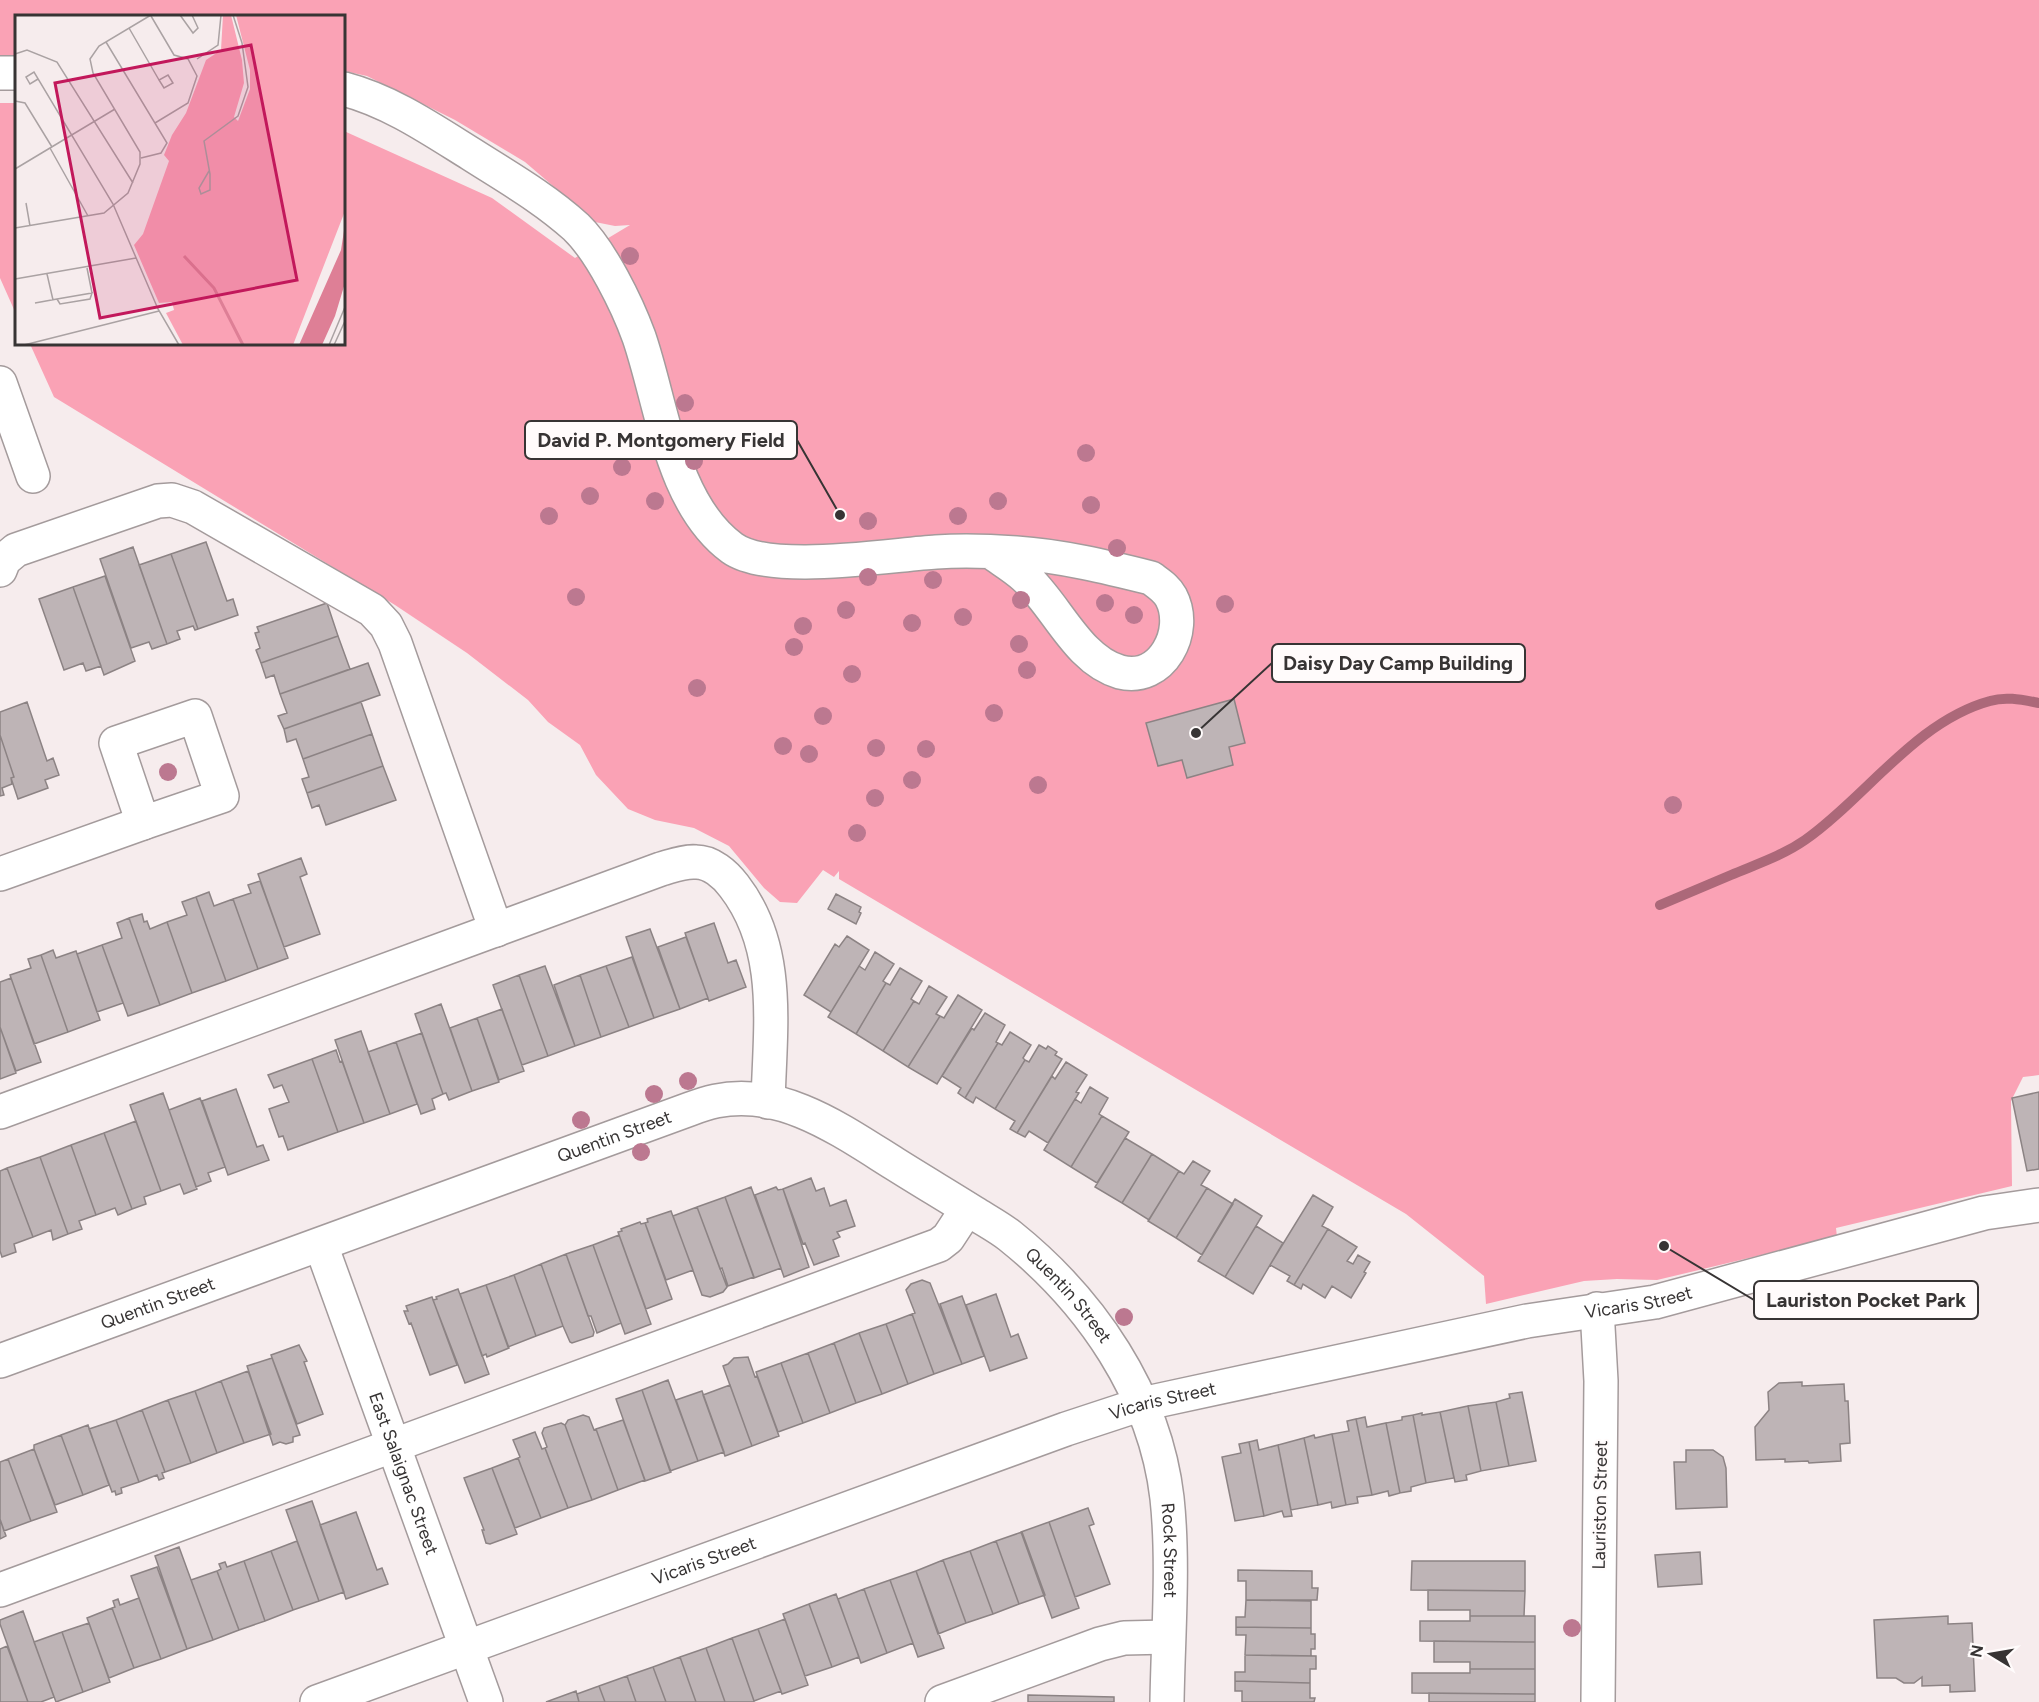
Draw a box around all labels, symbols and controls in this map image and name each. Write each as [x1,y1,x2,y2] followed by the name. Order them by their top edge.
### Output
[15,15,345,345] inset map
[525,421,797,459] callout: David P. Montgomery Field
[537,428,785,452] text: David P. Montgomery Field
[1272,644,1525,682] callout: Daisy Day Camp Building
[1283,651,1513,675] text: Daisy Day Camp Building
[554,1106,675,1168] street label: Quentin Street
[1021,1243,1116,1347] street label: Quentin Street
[98,1272,218,1334] street label: Quentin Street
[1583,1281,1695,1323] street label: Vicaris Street
[1754,1281,1978,1319] callout: Lauriston Pocket Park
[1766,1288,1966,1312] text: Lauriston Pocket Park
[1106,1377,1218,1425] street label: Vicaris Street
[364,1389,443,1558] street label: East Salaignac Street
[1588,1440,1612,1570] street label: Lauriston Street
[1157,1502,1181,1598] street label: Rock Street
[649,1532,759,1590] street label: Vicaris Street
[1961,1624,2021,1684] north arrow
[1966,1643,1987,1659] text: N

